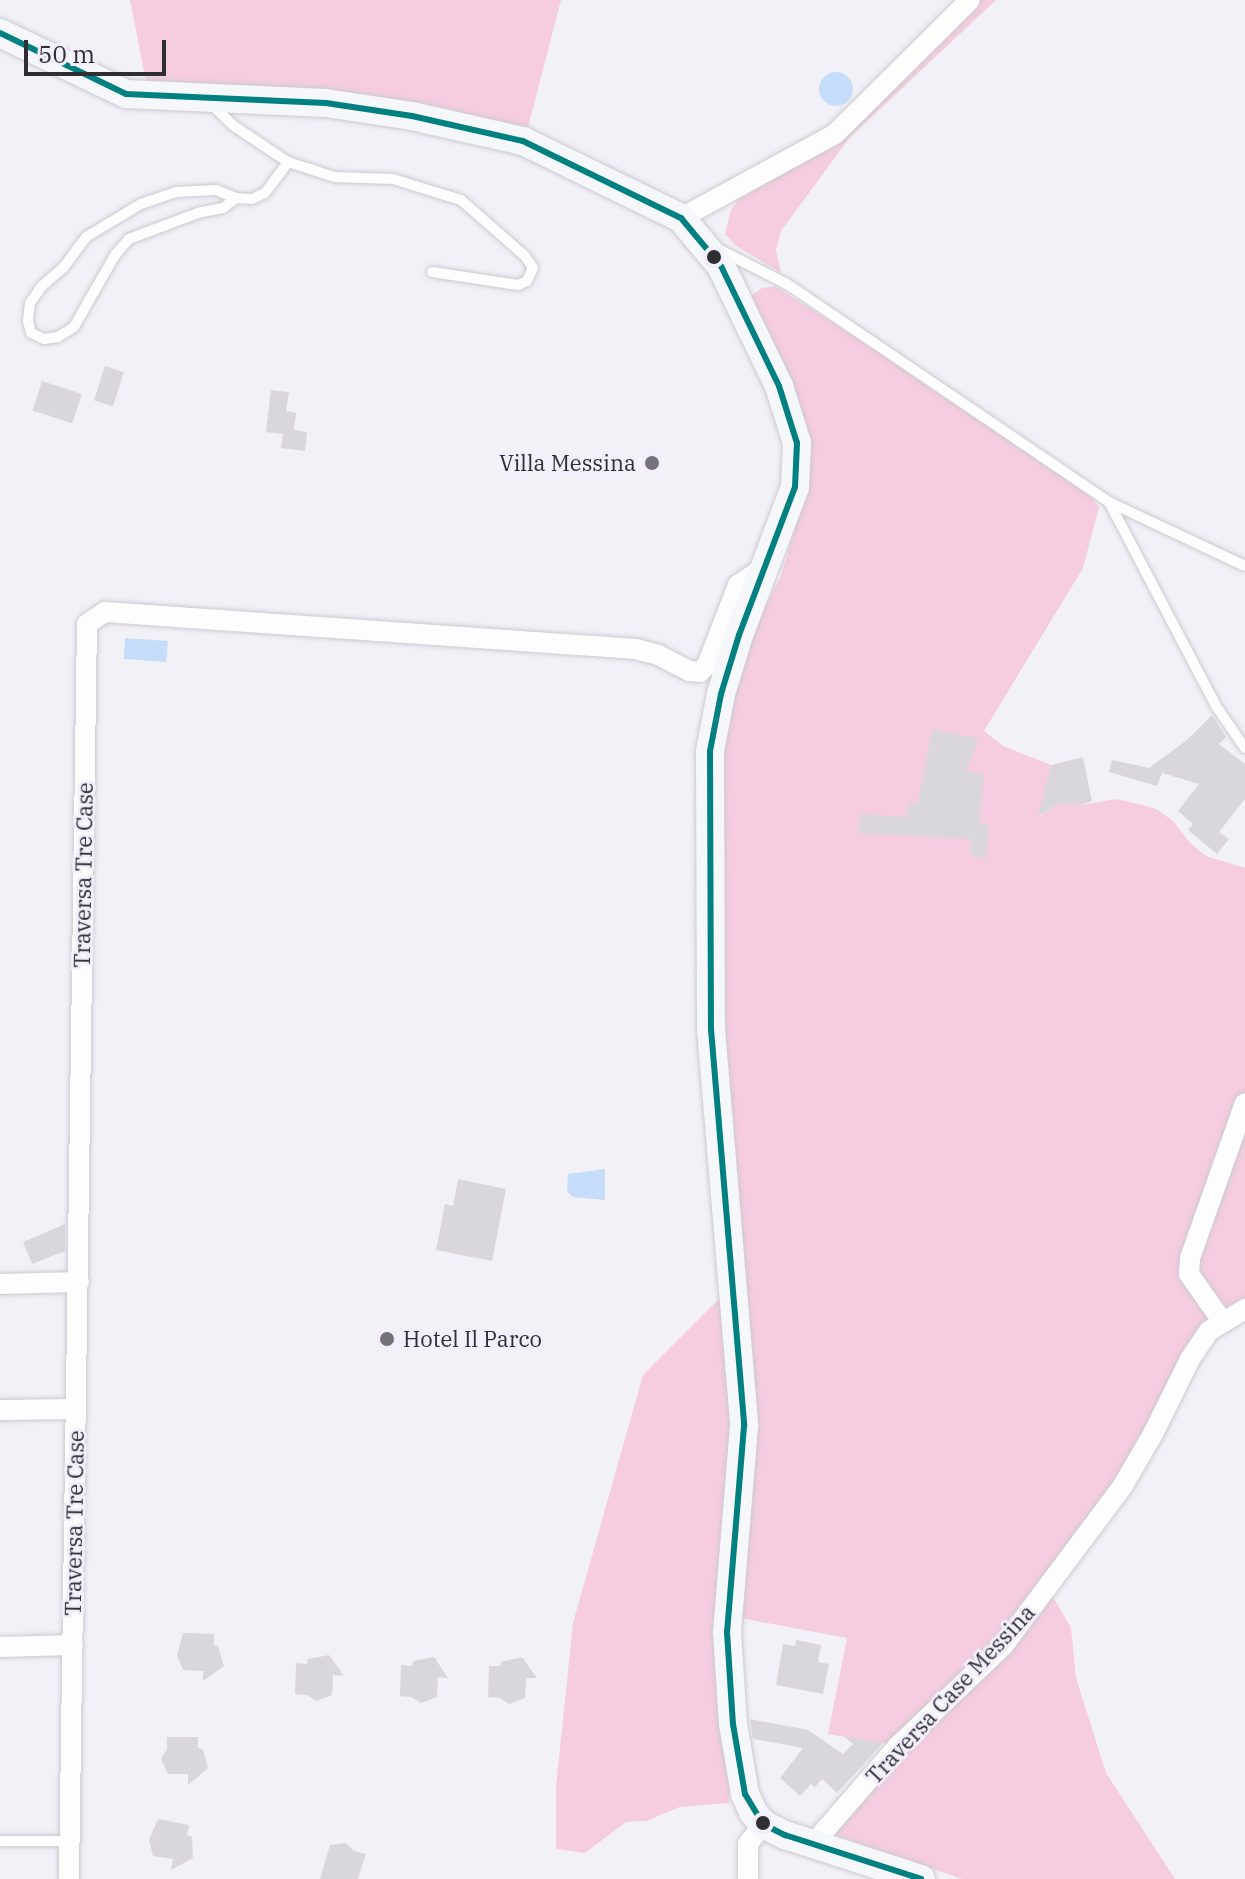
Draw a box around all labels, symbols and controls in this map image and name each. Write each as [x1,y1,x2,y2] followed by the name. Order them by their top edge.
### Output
[28,24,170,74] scale bar
[38,38,95,70] text: 50 m
[706,249,722,265] unlabelled marker
[499,450,636,476] place label: Villa Messina
[643,454,661,472] marker: Villa Messina
[68,782,98,968] street label: Traversa Tre Case
[403,1326,542,1352] place label: Hotel Il Parco
[378,1330,396,1348] marker: Hotel Il Parco
[59,1430,89,1616] street label: Traversa Tre Case
[860,1599,1040,1789] street label: Traversa Case Messina
[755,1815,771,1831] unlabelled marker

